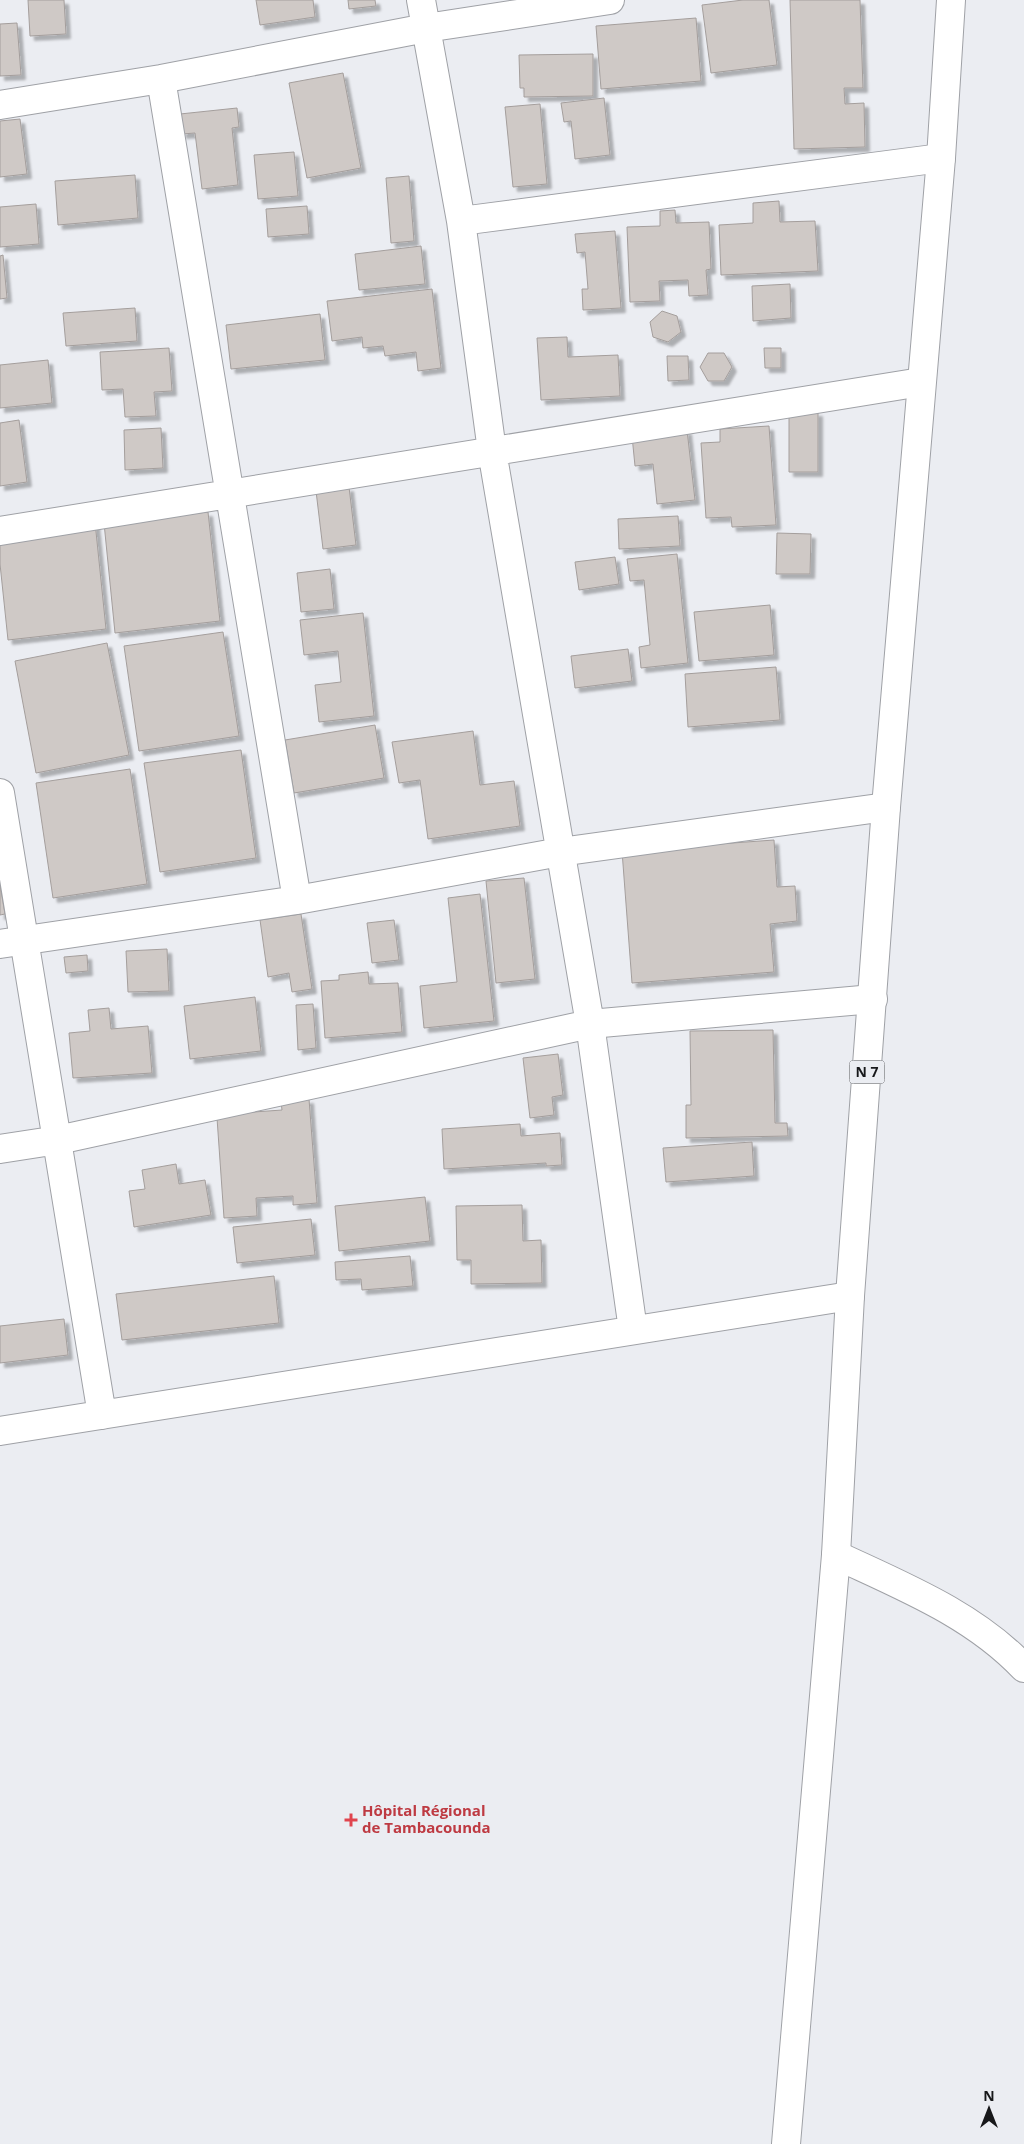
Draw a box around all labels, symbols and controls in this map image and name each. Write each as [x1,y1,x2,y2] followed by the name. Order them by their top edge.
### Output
[850,1060,884,1084] road number: N 7
[362,1800,491,1837] place label: Hôpital Régional de Tambacounda
[344,1813,358,1827] marker: Hôpital Régional de Tambacounda
[964,2084,1014,2134] north arrow
[983,2086,995,2105] text: N

